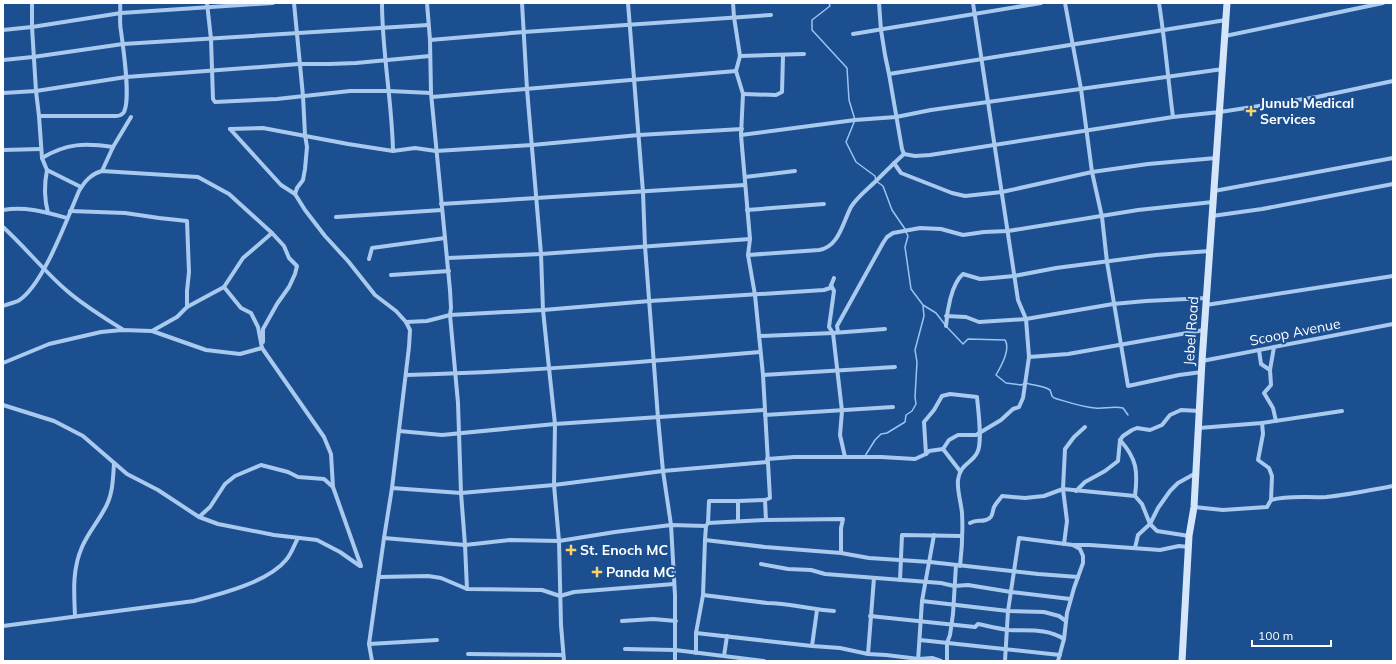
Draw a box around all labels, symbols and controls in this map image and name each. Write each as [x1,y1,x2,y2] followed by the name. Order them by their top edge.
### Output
[1260,94,1354,128] place label: Junub Medical Services
[1245,105,1257,117] marker: Junub Medical Services
[1180,296,1202,366] street label: Jebel Road
[1248,314,1342,350] street label: Scoop Avenue
[580,541,668,559] place label: St. Enoch MC
[565,544,577,556] marker: St. Enoch MC
[606,563,675,581] place label: Panda MC
[591,566,603,578] marker: Panda MC
[1252,622,1331,648] scale bar
[1258,628,1293,643] text: 100 m

